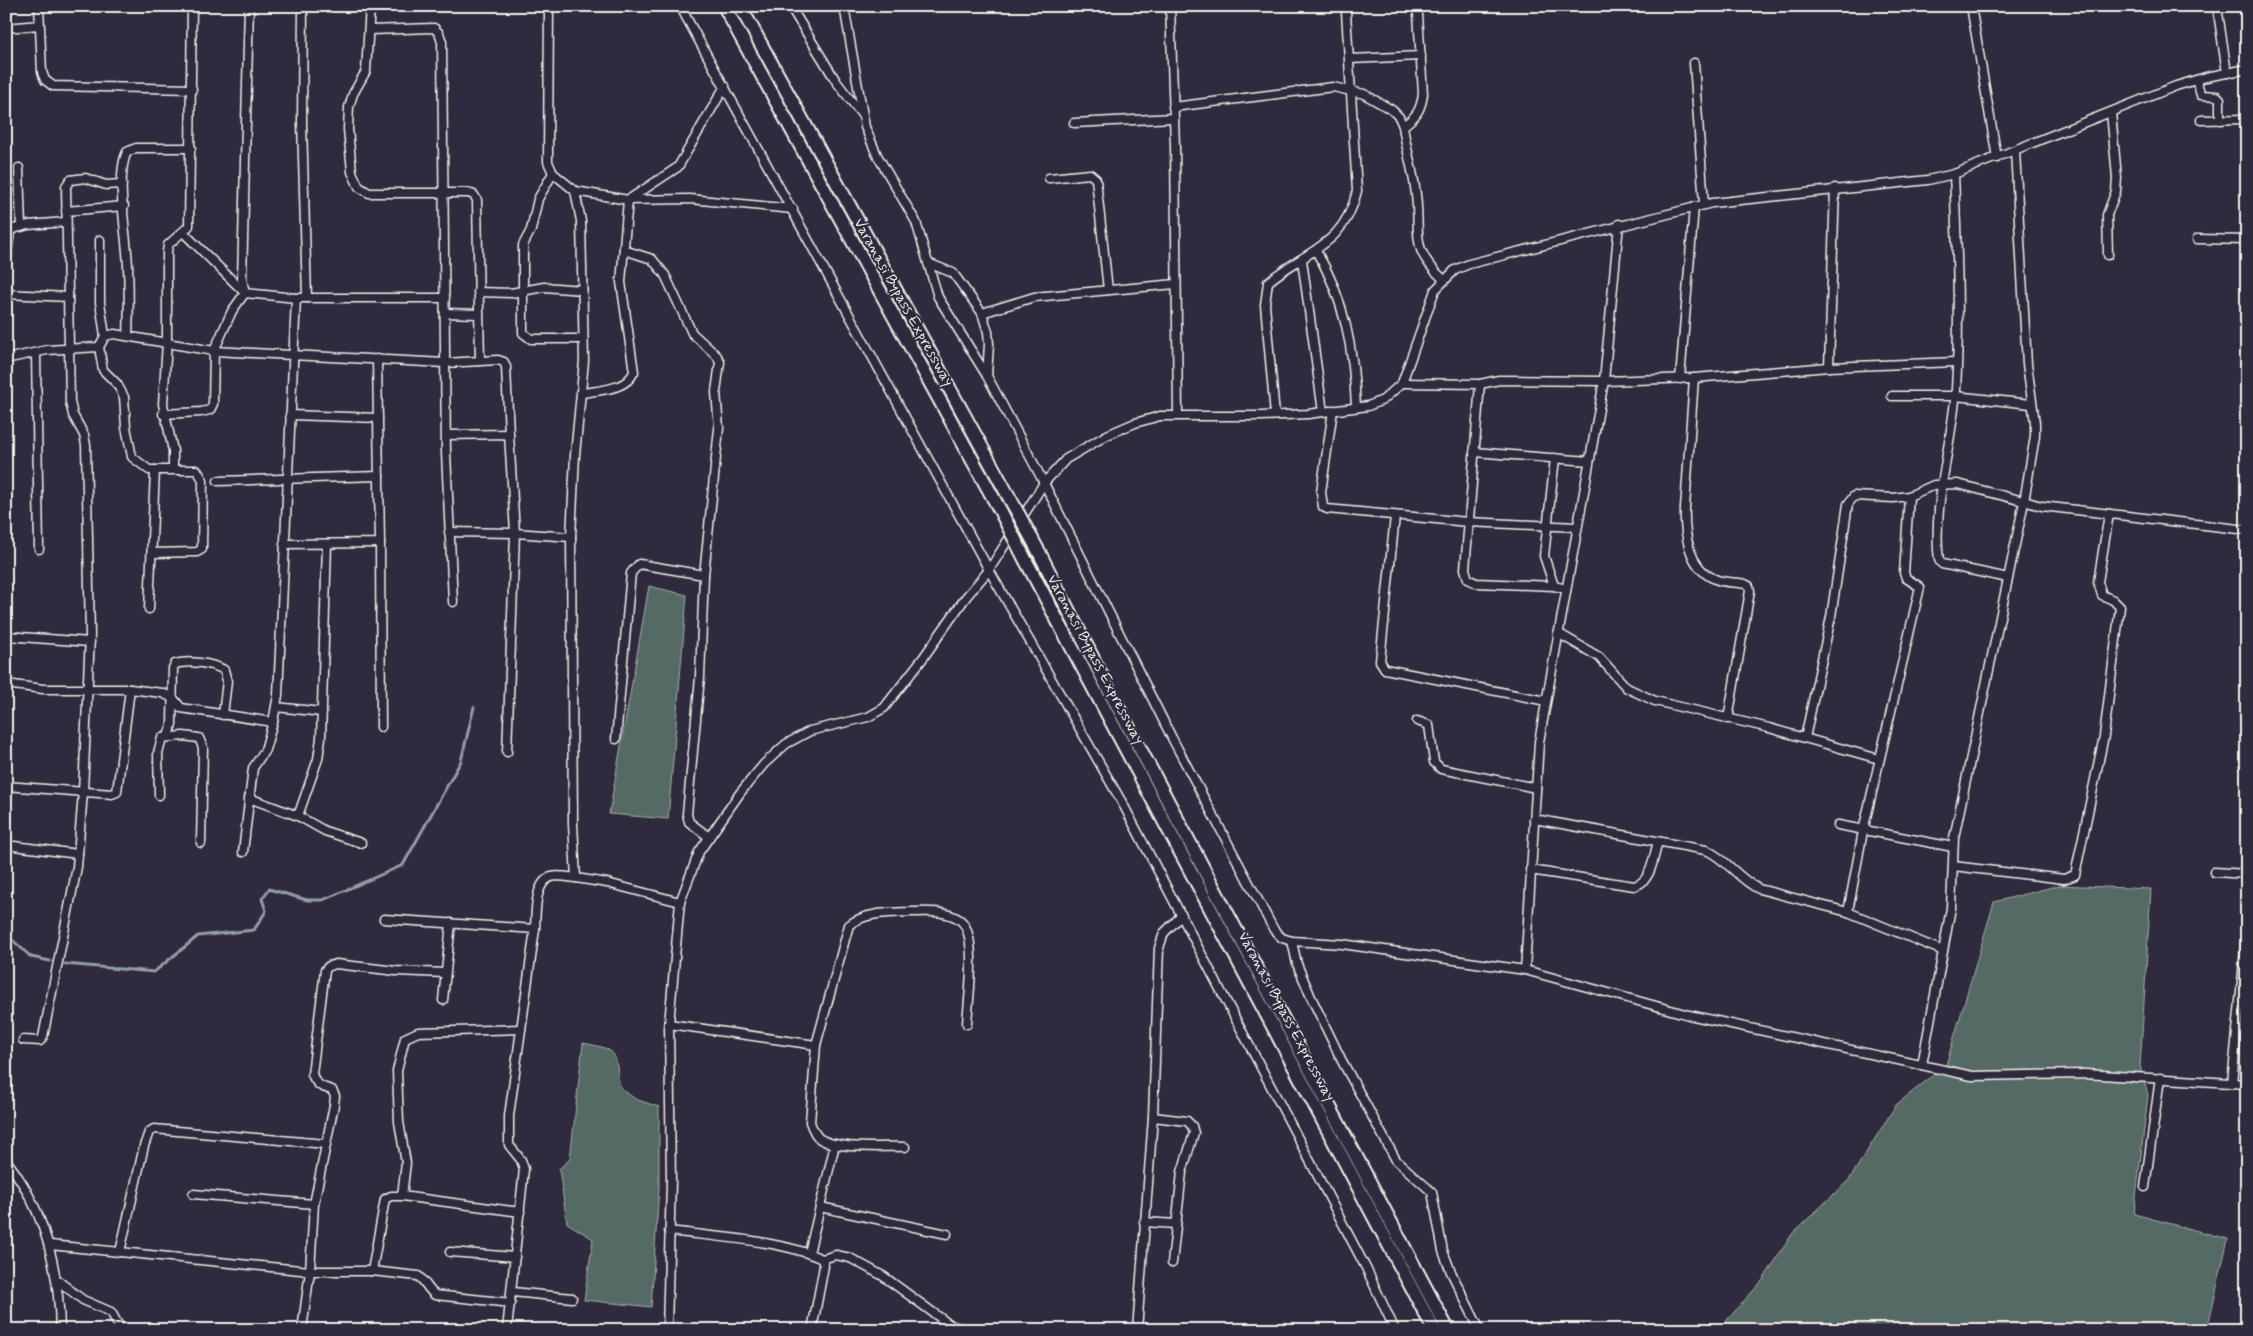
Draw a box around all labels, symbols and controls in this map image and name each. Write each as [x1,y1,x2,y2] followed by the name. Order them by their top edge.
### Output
[848,215,958,390] street label: Varanasi Bypass Expressway
[1042,571,1148,748] street label: Varanasi Bypass Expressway
[1233,928,1339,1105] street label: Varanasi Bypass Expressway

